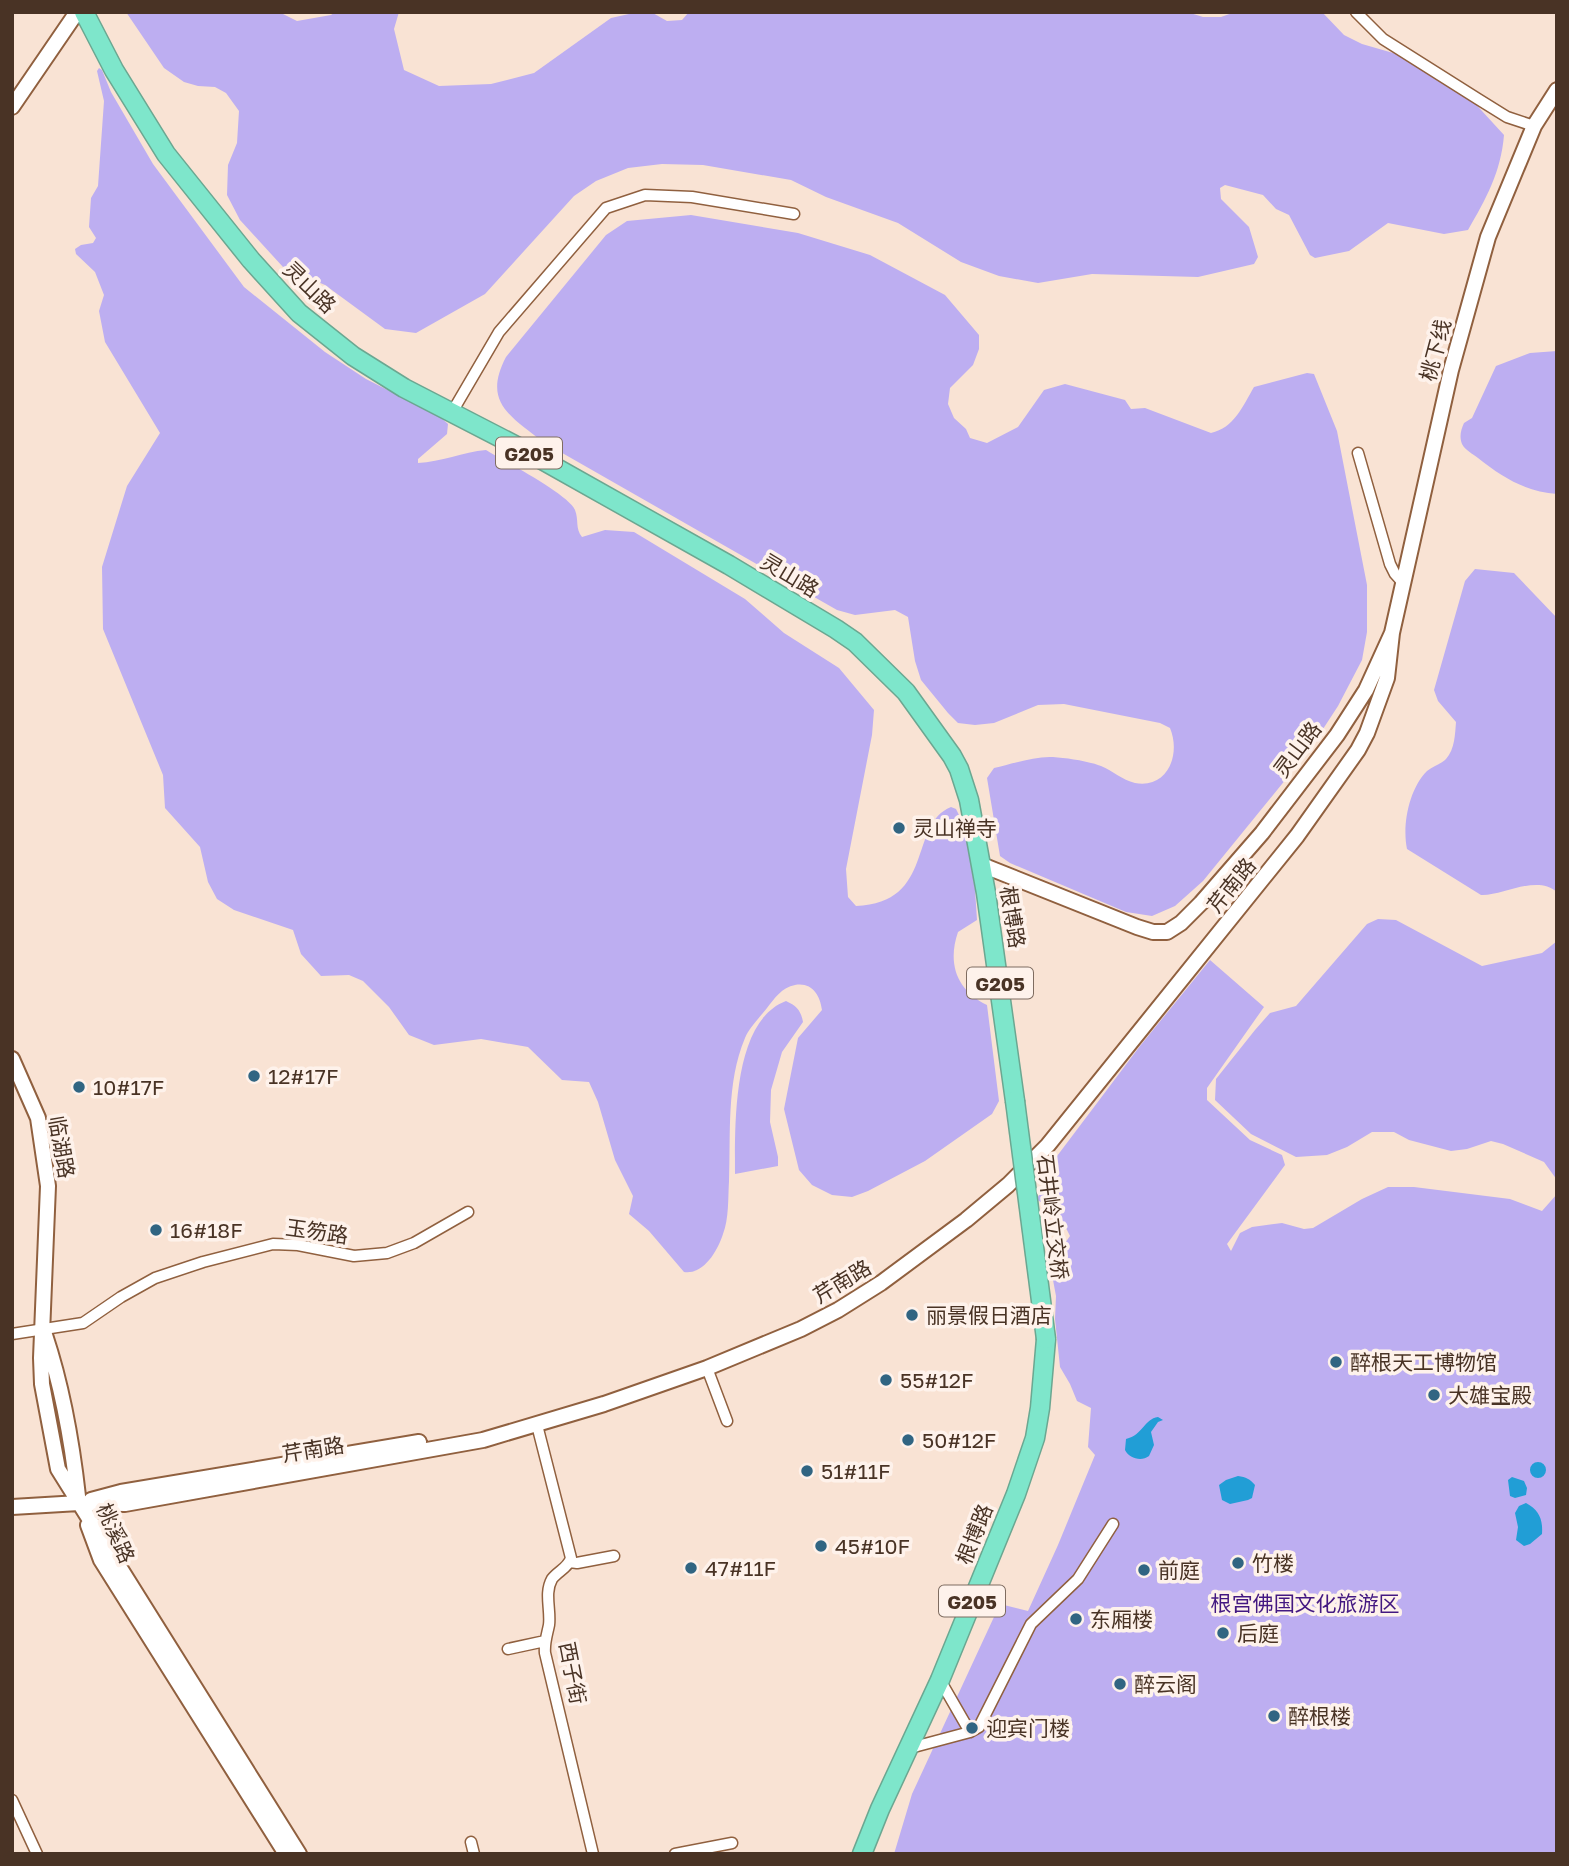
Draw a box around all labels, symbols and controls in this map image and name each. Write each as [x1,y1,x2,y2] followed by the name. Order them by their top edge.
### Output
[278,256,342,318] street label: 灵山路
[1414,316,1456,384] street label: 桃下线
[496,437,562,468] road number: G205
[756,548,824,602] street label: 灵山路
[1268,716,1326,782] street label: 灵山路
[913,815,997,841] place label: 灵山禅寺
[891,820,907,836] marker: 灵山禅寺
[1201,852,1261,918] street label: 芹南路
[995,884,1031,950] street label: 根博路
[967,967,1033,998] road number: G205
[268,1063,338,1089] place label: 12#17F
[246,1068,262,1084] marker: 12#17F
[93,1074,164,1100] place label: 10#17F
[71,1079,87,1095] marker: 10#17F
[44,1114,80,1180] street label: 临湖路
[1032,1153,1074,1281] street label: 石井岭立交桥
[284,1214,350,1248] street label: 玉笏路
[170,1217,243,1243] place label: 16#18F
[148,1222,164,1238] marker: 16#18F
[808,1254,876,1308] street label: 芹南路
[926,1302,1052,1328] place label: 丽景假日酒店
[904,1307,920,1323] marker: 丽景假日酒店
[1350,1349,1497,1375] place label: 醉根天工博物馆
[1328,1354,1344,1370] marker: 醉根天工博物馆
[900,1367,974,1393] place label: 55#12F
[878,1372,894,1388] marker: 55#12F
[1448,1382,1532,1408] place label: 大雄宝殿
[1426,1387,1442,1403] marker: 大雄宝殿
[922,1427,996,1453] place label: 50#12F
[280,1431,346,1467] street label: 芹南路
[900,1432,916,1448] marker: 50#12F
[821,1458,891,1484] place label: 51#11F
[799,1463,815,1479] marker: 51#11F
[91,1499,141,1567] street label: 桃溪路
[950,1500,998,1568] street label: 根博路
[835,1533,910,1559] place label: 45#10F
[813,1538,829,1554] marker: 45#10F
[1252,1550,1294,1576] place label: 竹楼
[705,1555,776,1581] place label: 47#11F
[1230,1555,1246,1571] marker: 竹楼
[1158,1557,1200,1583] place label: 前庭
[683,1560,699,1576] marker: 47#11F
[1136,1562,1152,1578] marker: 前庭
[939,1586,1005,1616] road number: G205
[1211,1590,1400,1616] park label: 根宫佛国文化旅游区
[1090,1606,1153,1632] place label: 东厢楼
[1068,1611,1084,1627] marker: 东厢楼
[1237,1620,1279,1646] place label: 后庭
[1215,1625,1231,1641] marker: 后庭
[554,1640,592,1706] street label: 西子街
[1134,1671,1197,1697] place label: 醉云阁
[1112,1676,1128,1692] marker: 醉云阁
[1288,1703,1351,1729] place label: 醉根楼
[1266,1708,1282,1724] marker: 醉根楼
[986,1715,1070,1741] place label: 迎宾门楼
[964,1720,980,1736] marker: 迎宾门楼

